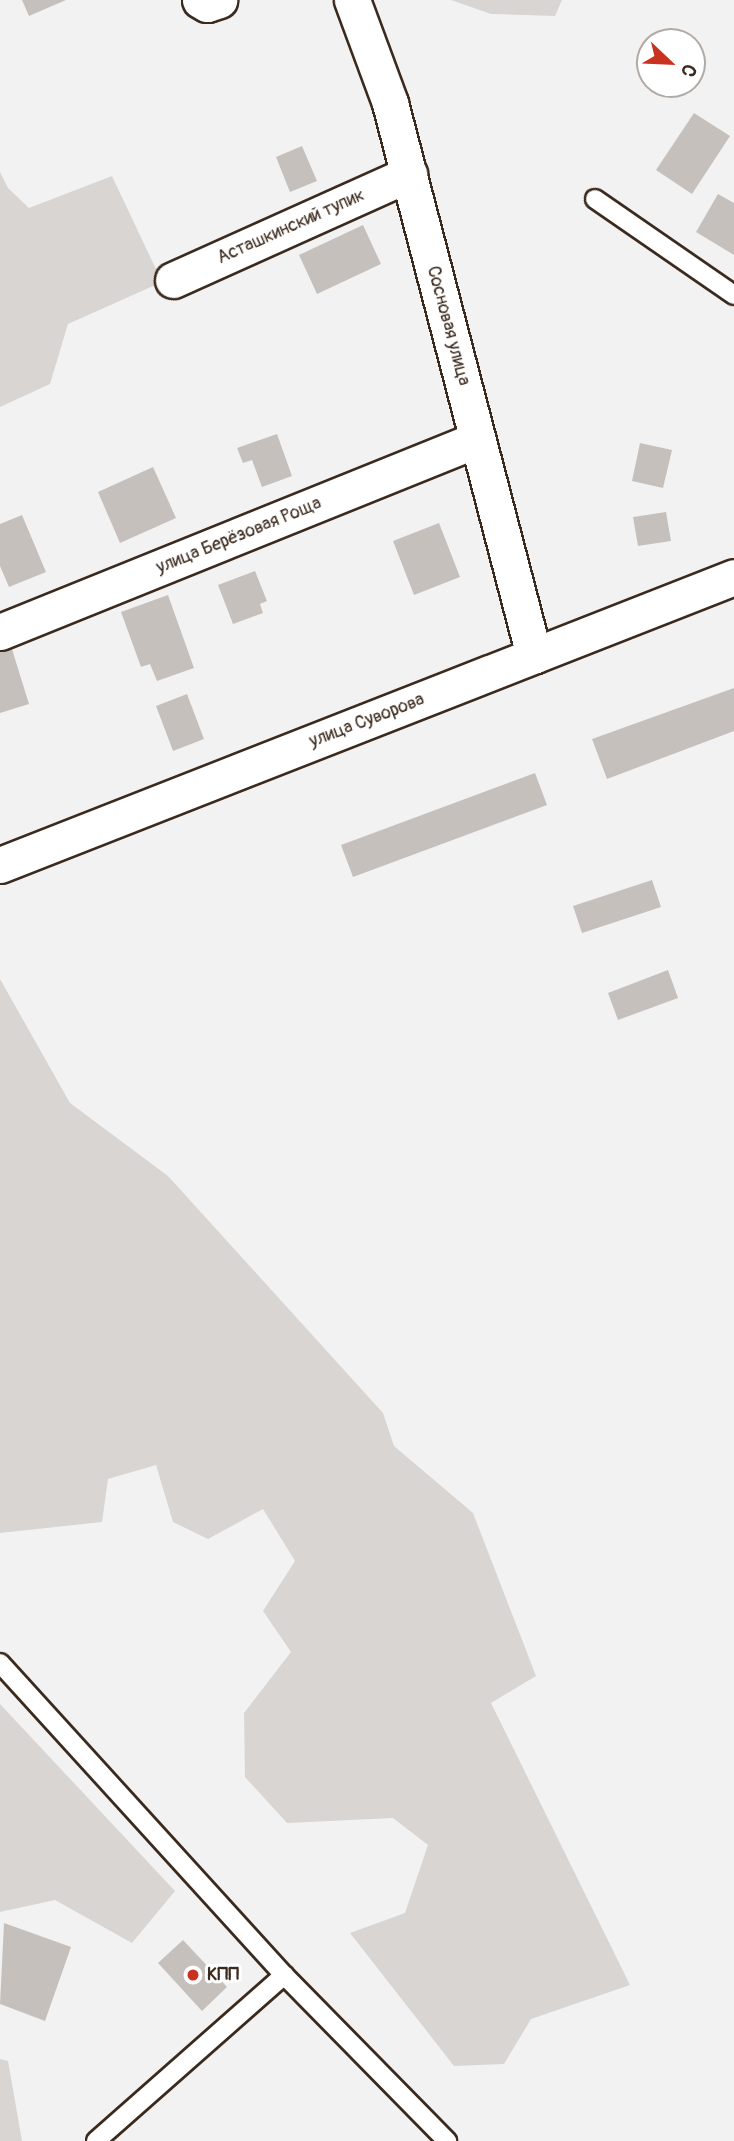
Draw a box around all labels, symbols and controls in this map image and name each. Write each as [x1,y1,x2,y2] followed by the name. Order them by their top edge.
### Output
[636,28,706,98] north arrow
[675,60,702,81] text: С
[214,185,368,269] street label: Асташкинский тупик
[422,264,474,388] street label: Сосновая улица
[153,493,325,579] street label: улица Берёзовая Роща
[306,689,428,753] street label: улица Суворова
[207,1964,239,1986] place label: КПП
[185,1967,201,1983] marker: КПП

